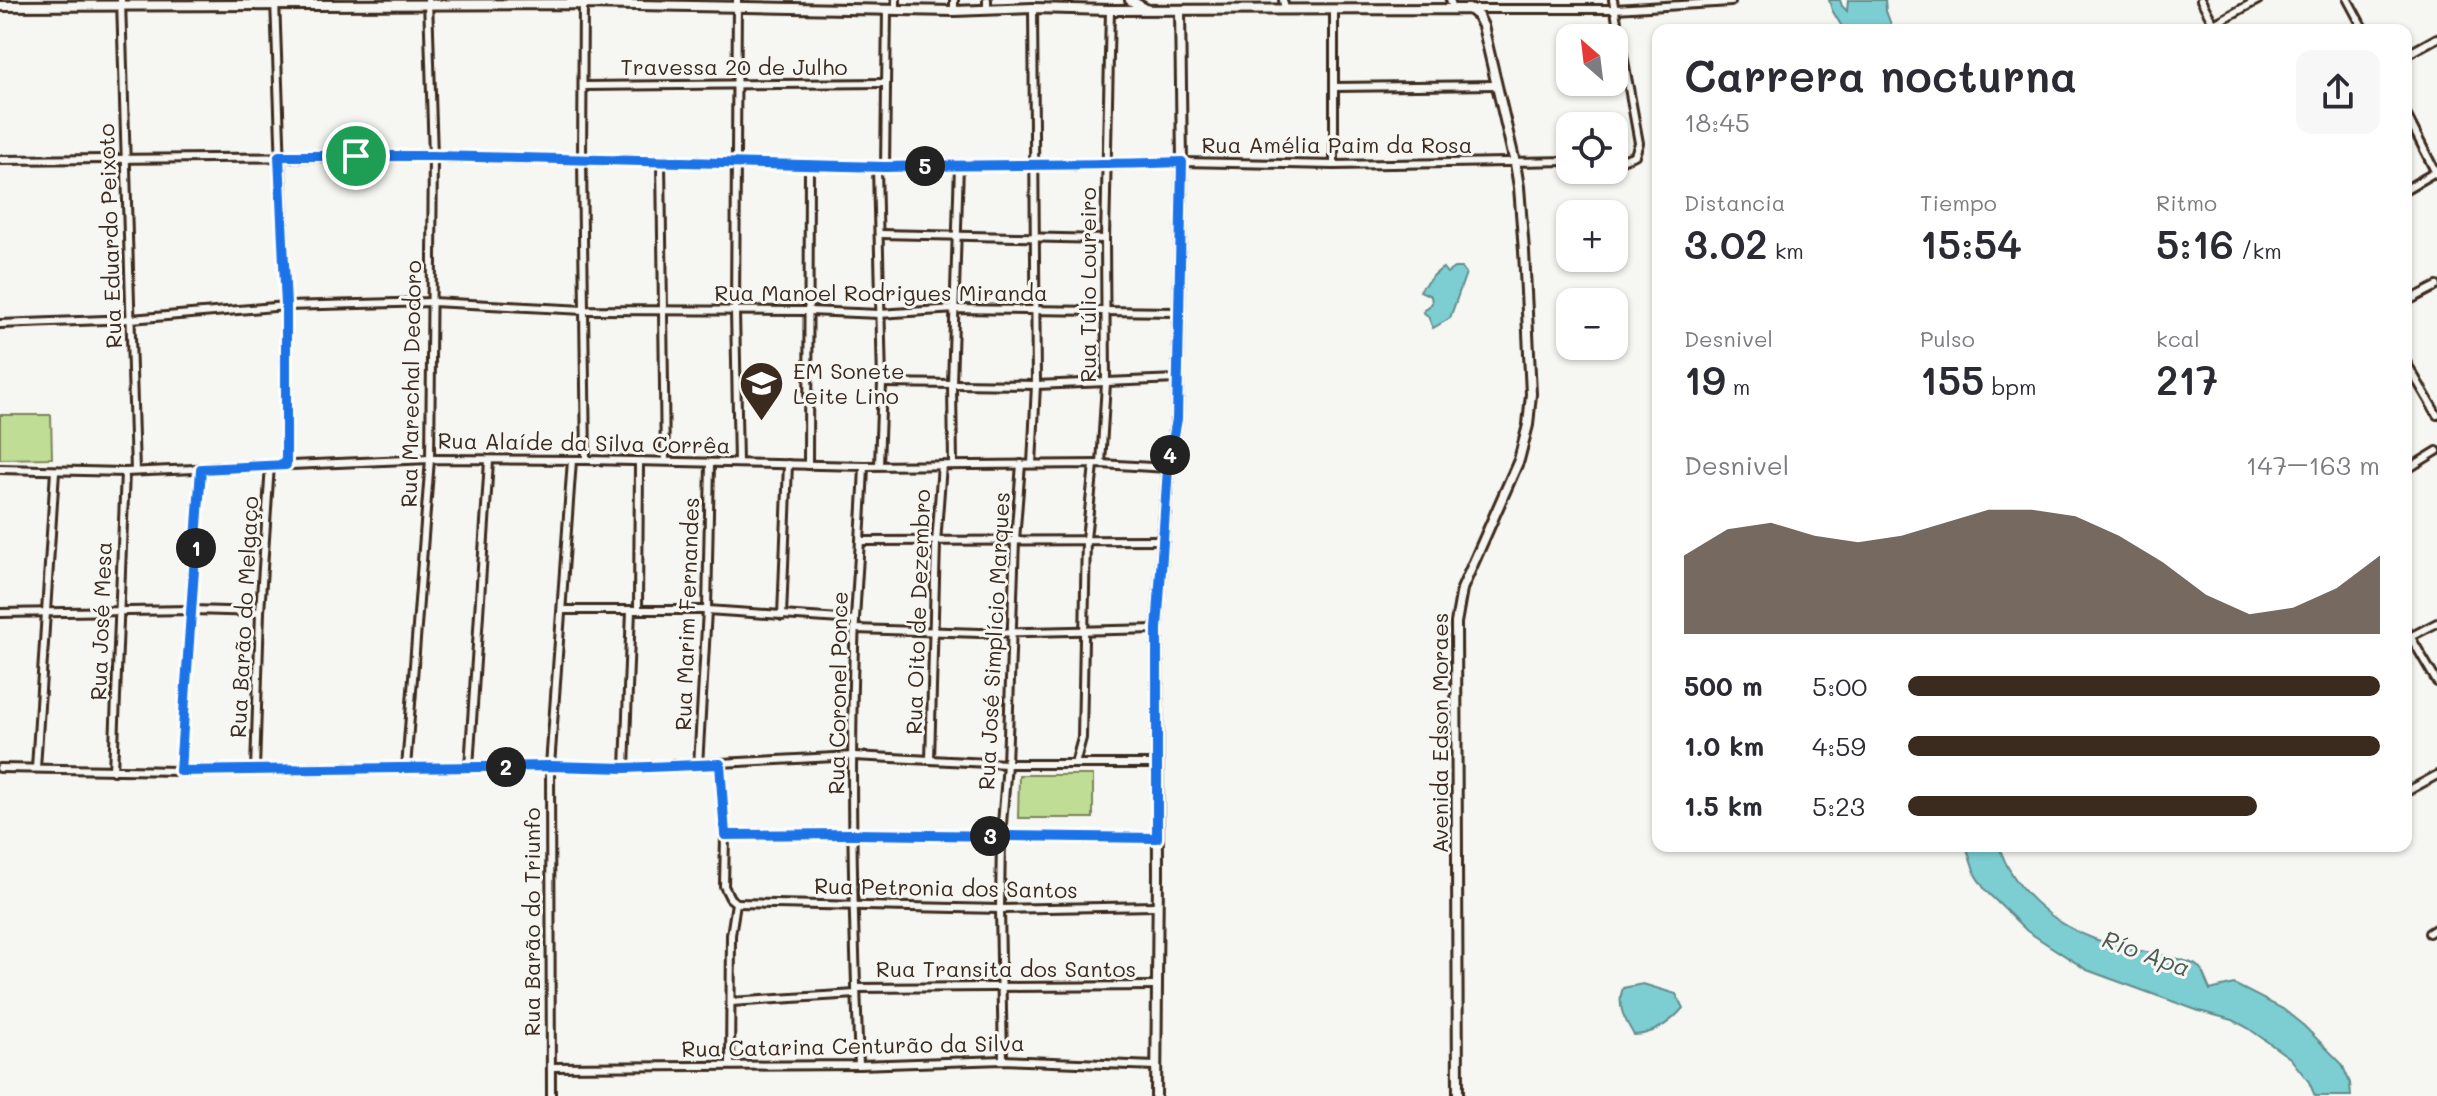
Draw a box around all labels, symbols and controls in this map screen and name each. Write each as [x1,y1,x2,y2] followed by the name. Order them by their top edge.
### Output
[1556,24,1628,96] north arrow
[1556,24,1628,360] map controls
[1684,46,2077,103] text: Carrera nocturna
[2296,50,2380,134] button: share
[621,52,847,81] street label: Travessa 20 de Julho
[1684,105,1750,139] text: 18:45
[1556,112,1628,184] button: locate
[322,122,390,190] pin
[91,123,128,349] street label: Rua Eduardo Peixoto
[1202,130,1472,159] street label: Rua Amélia Paim da Rosa
[334,134,378,178] icon: arrive
[905,146,945,186] pin: 5
[919,151,931,180] text: 5
[1073,187,1102,383] street label: Rua Túlio Loureiro
[1684,188,1786,217] text: Distancia
[1920,188,1997,217] text: Tiempo
[2156,188,2217,217] text: Ritmo
[1556,200,1628,272] button: +
[1684,217,1768,269] text: 3.02
[1920,217,2022,269] text: 15:54
[2156,217,2234,269] text: 5:16
[1768,236,1804,265] text: km
[2234,236,2282,265] text: /km
[394,260,427,508] street label: Rua Marechal Deodoro
[714,278,1048,307] street label: Rua Manoel Rodrigues Miranda
[1556,288,1628,360] button: −
[1684,324,1773,353] text: Desnivel
[1920,324,1975,353] text: Pulso
[2156,324,2200,353] text: kcal
[1684,353,1726,405] text: 19
[1920,353,1984,405] text: 155
[2156,353,2218,405] text: 217
[793,356,905,410] place label: EM Sonete Leite Lino
[738,360,786,423] school or university icon: EM Sonete Leite Lino
[1726,372,1750,401] text: m
[1984,372,2037,401] text: bpm
[437,425,731,460] street label: Rua Alaíde da Silva Corrêa
[1150,435,1190,475] pin: 4
[1163,440,1177,469] text: 4
[1684,448,1789,482] text: Desnivel
[2246,448,2380,482] text: 147–163 m
[899,489,936,735] street label: Rua Oito de Dezembro
[971,491,1016,791] street label: Rua José Simplício Marques
[223,495,264,739] street label: Rua Barão do Melgaço
[668,497,705,731] street label: Rua Marim Fernandes
[176,528,216,568] pin: 1
[191,533,201,562] text: 1
[83,541,118,701] street label: Rua José Mesa
[821,591,854,795] street label: Rua Coronel Ponce
[1425,612,1454,854] street label: Avenida Edson Moraes
[1684,669,1763,703] text: 500 m
[1812,669,1867,703] text: 5:00
[1684,729,1764,763] text: 1.0 km
[1812,729,1866,763] text: 4:59
[486,747,526,787] pin: 2
[500,752,512,781] text: 2
[1684,789,1763,823] text: 1.5 km
[1812,789,1865,823] text: 5:23
[517,808,546,1036] street label: Rua Barão do Triunfo
[970,816,1010,856] pin: 3
[983,821,997,850] text: 3
[814,871,1078,904] street label: Rua Petronia dos Santos
[2098,922,2195,983] water label: Río Apa
[876,954,1136,983] street label: Rua Transita dos Santos
[681,1028,1025,1063] street label: Rua Catarina Centurão da Silva

